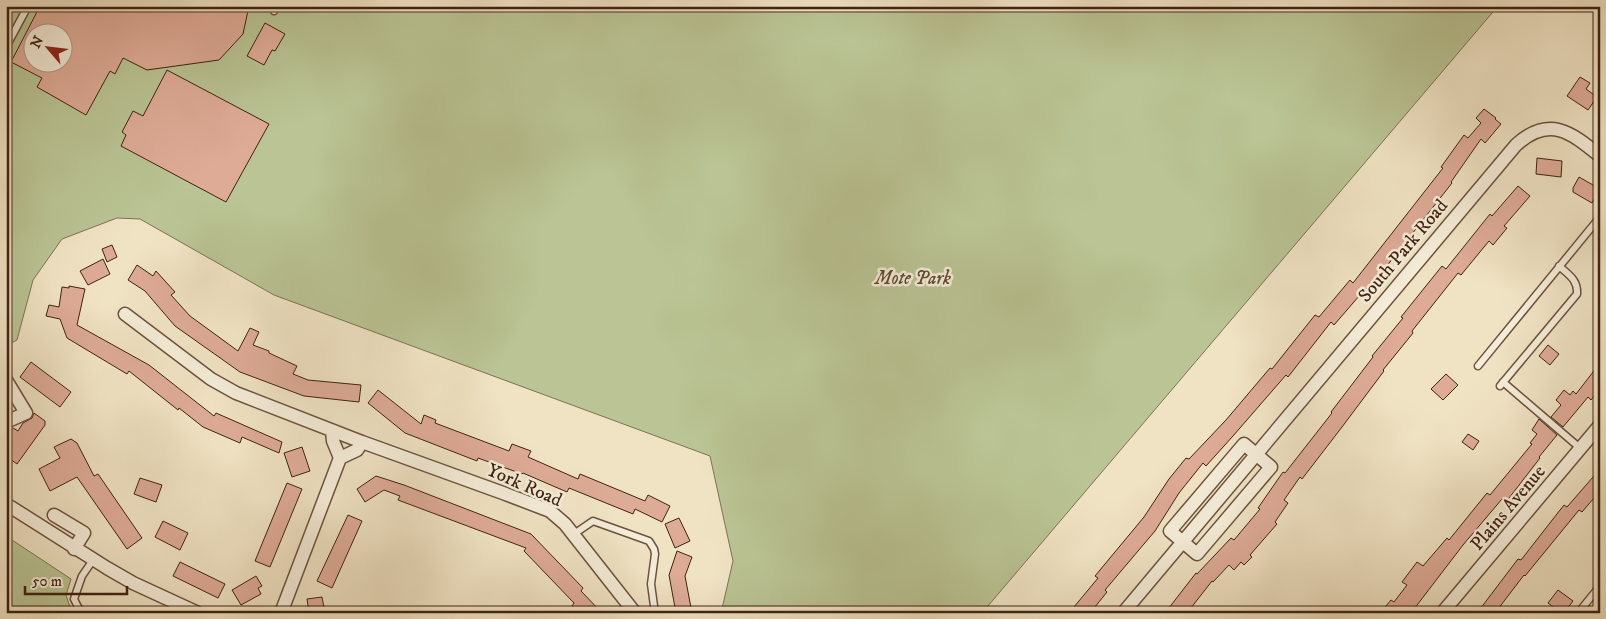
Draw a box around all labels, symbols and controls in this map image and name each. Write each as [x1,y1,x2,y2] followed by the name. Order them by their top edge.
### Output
[22,22,72,72] north arrow
[27,33,48,52] text: N
[1353,194,1453,307] street label: South Park Road
[873,267,951,290] park label: Mote Park
[483,459,566,512] street label: York Road
[1466,460,1551,555] street label: Plains Avenue
[25,564,128,596] scale bar
[32,572,62,591] text: 50 m

